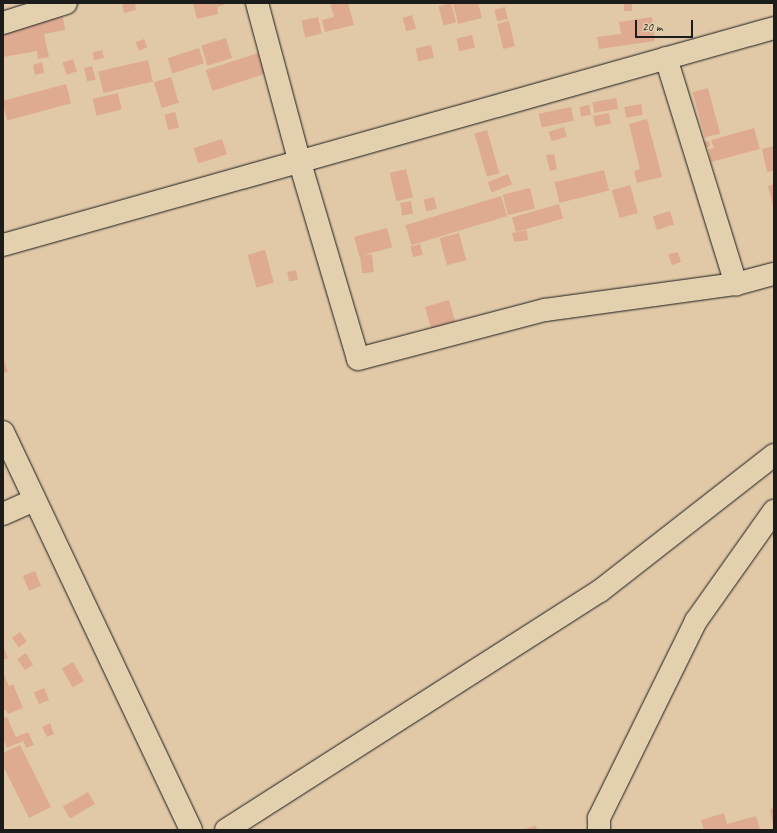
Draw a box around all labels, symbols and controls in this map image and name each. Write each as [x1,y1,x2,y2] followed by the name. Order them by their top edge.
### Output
[637,12,695,38] scale bar
[642,19,662,35] text: 20 m

